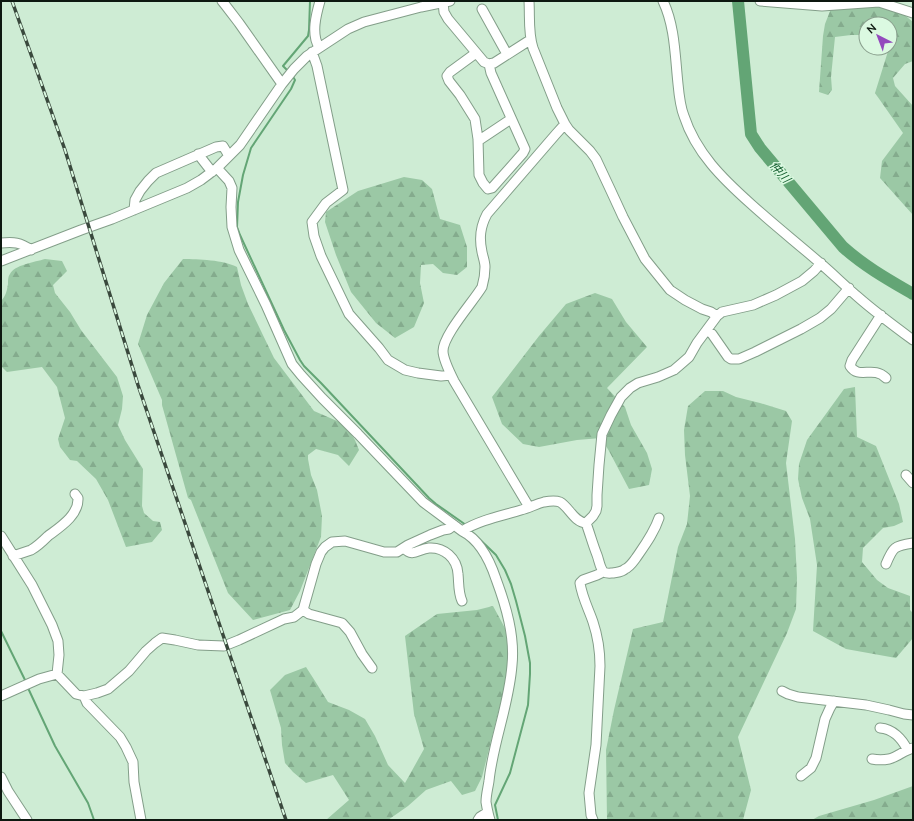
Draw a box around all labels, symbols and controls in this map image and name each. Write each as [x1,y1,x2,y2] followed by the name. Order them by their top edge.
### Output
[858,16,898,56] north arrow
[864,21,880,37] text: N
[766,158,795,188] water label: 仲川

